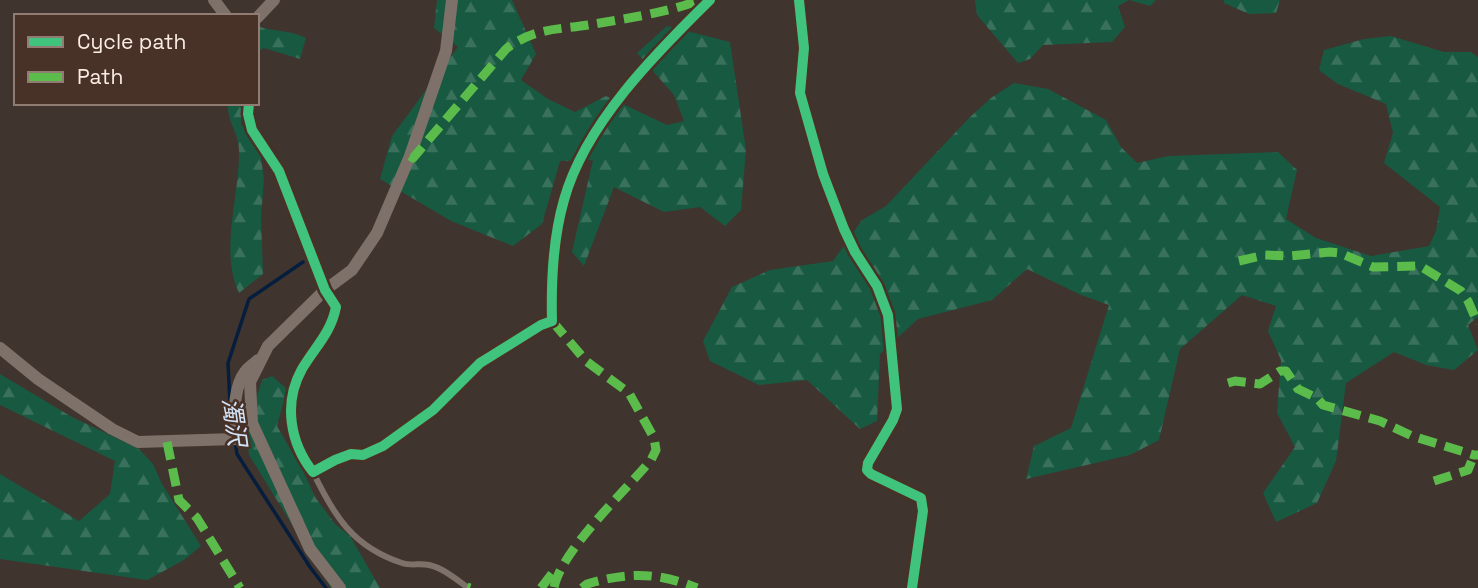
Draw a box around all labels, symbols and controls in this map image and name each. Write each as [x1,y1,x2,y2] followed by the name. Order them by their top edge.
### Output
[14,14,259,105] legend
[77,28,186,55] text: Cycle path
[77,63,123,90] text: Path
[216,396,254,451] water label: 濁沢

